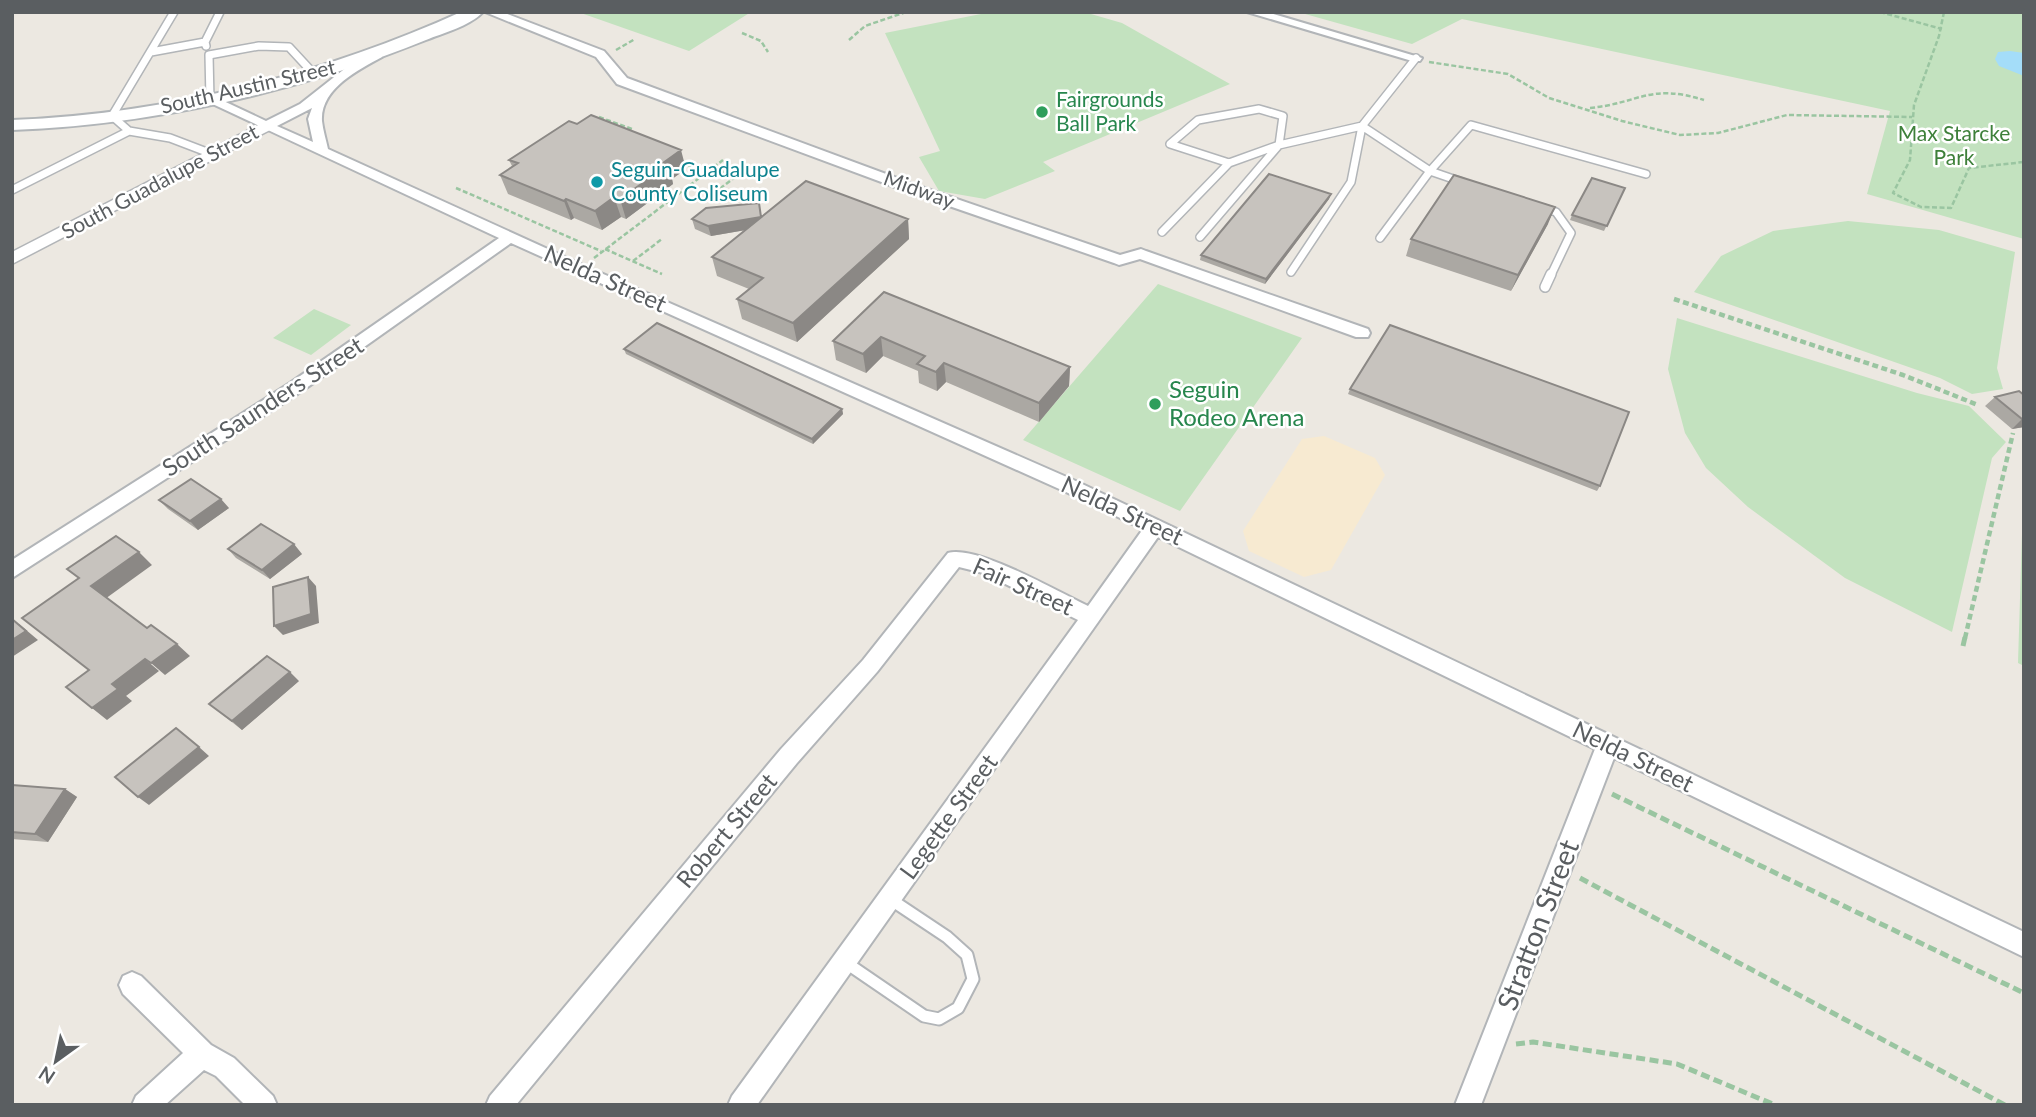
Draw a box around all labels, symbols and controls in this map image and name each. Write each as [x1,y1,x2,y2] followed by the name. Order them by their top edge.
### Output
[158,53,338,118] street label: South Austin Street
[1056,86,1164,135] place label: Fairgrounds Ball Park
[1034,104,1050,120] marker: Fairgrounds Ball Park
[57,118,262,243] street label: South Guadalupe Street
[1898,120,2010,169] park label: Max Starcke Park
[611,156,780,205] place label: Seguin-Guadalupe County Coliseum
[881,164,958,213] street label: Midway
[589,174,605,190] marker: Seguin-Guadalupe County Coliseum
[540,238,672,318] street label: Nelda Street
[156,330,369,482] street label: South Saunders Street
[1169,374,1304,431] place label: Seguin Rodeo Arena
[1147,396,1163,412] marker: Seguin Rodeo Arena
[1057,469,1188,551] street label: Nelda Street
[969,551,1079,621] street label: Fair Street
[1568,714,1699,798] street label: Nelda Street
[893,748,1003,884] street label: Legette Street
[670,767,782,893] street label: Robert Street
[1489,835,1585,1015] street label: Stratton Street
[21,1026,91,1096] north arrow
[34,1062,59,1089] text: N

